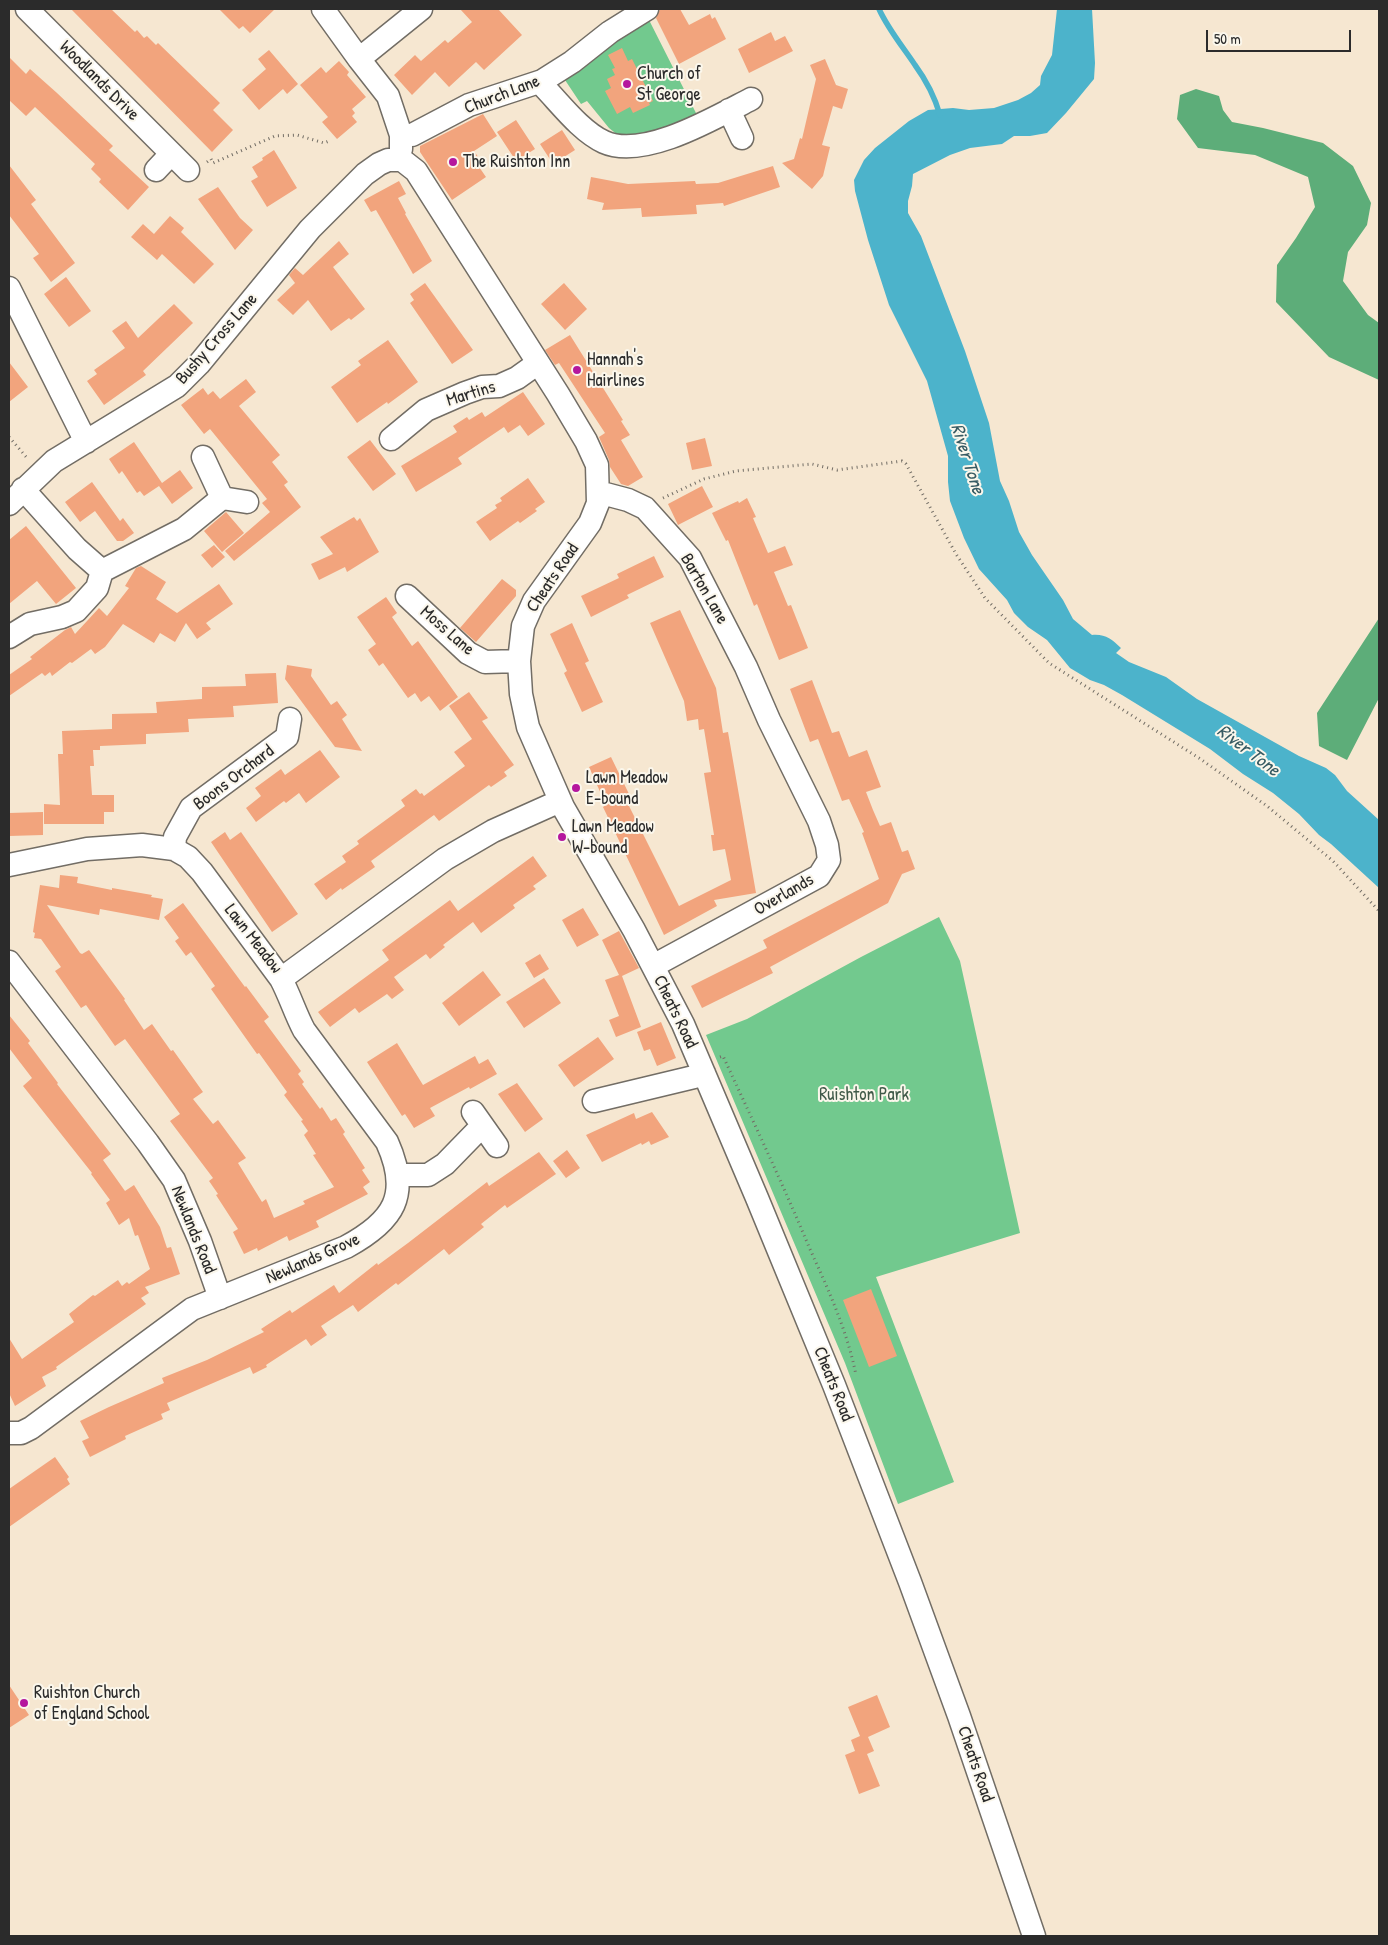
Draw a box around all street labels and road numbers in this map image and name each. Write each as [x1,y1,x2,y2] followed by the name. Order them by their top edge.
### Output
[54,36,144,126] street label: Woodlands Drive
[461,71,543,119] street label: Church Lane
[172,289,262,389] street label: Bushy Cross Lane
[444,376,498,412] street label: Martins
[522,539,584,617] street label: Cheats Road
[675,550,733,628] street label: Barton Lane
[415,602,479,660] street label: Moss Lane
[189,741,279,815] street label: Boons Orchard
[750,869,818,921] street label: Overlands
[219,900,287,978] street label: Lawn Meadow
[648,972,702,1052] street label: Cheats Road
[166,1183,220,1277] street label: Newlands Road
[263,1229,363,1289] street label: Newlands Grove
[808,1344,858,1424] street label: Cheats Road
[952,1723,998,1805] street label: Cheats Road

